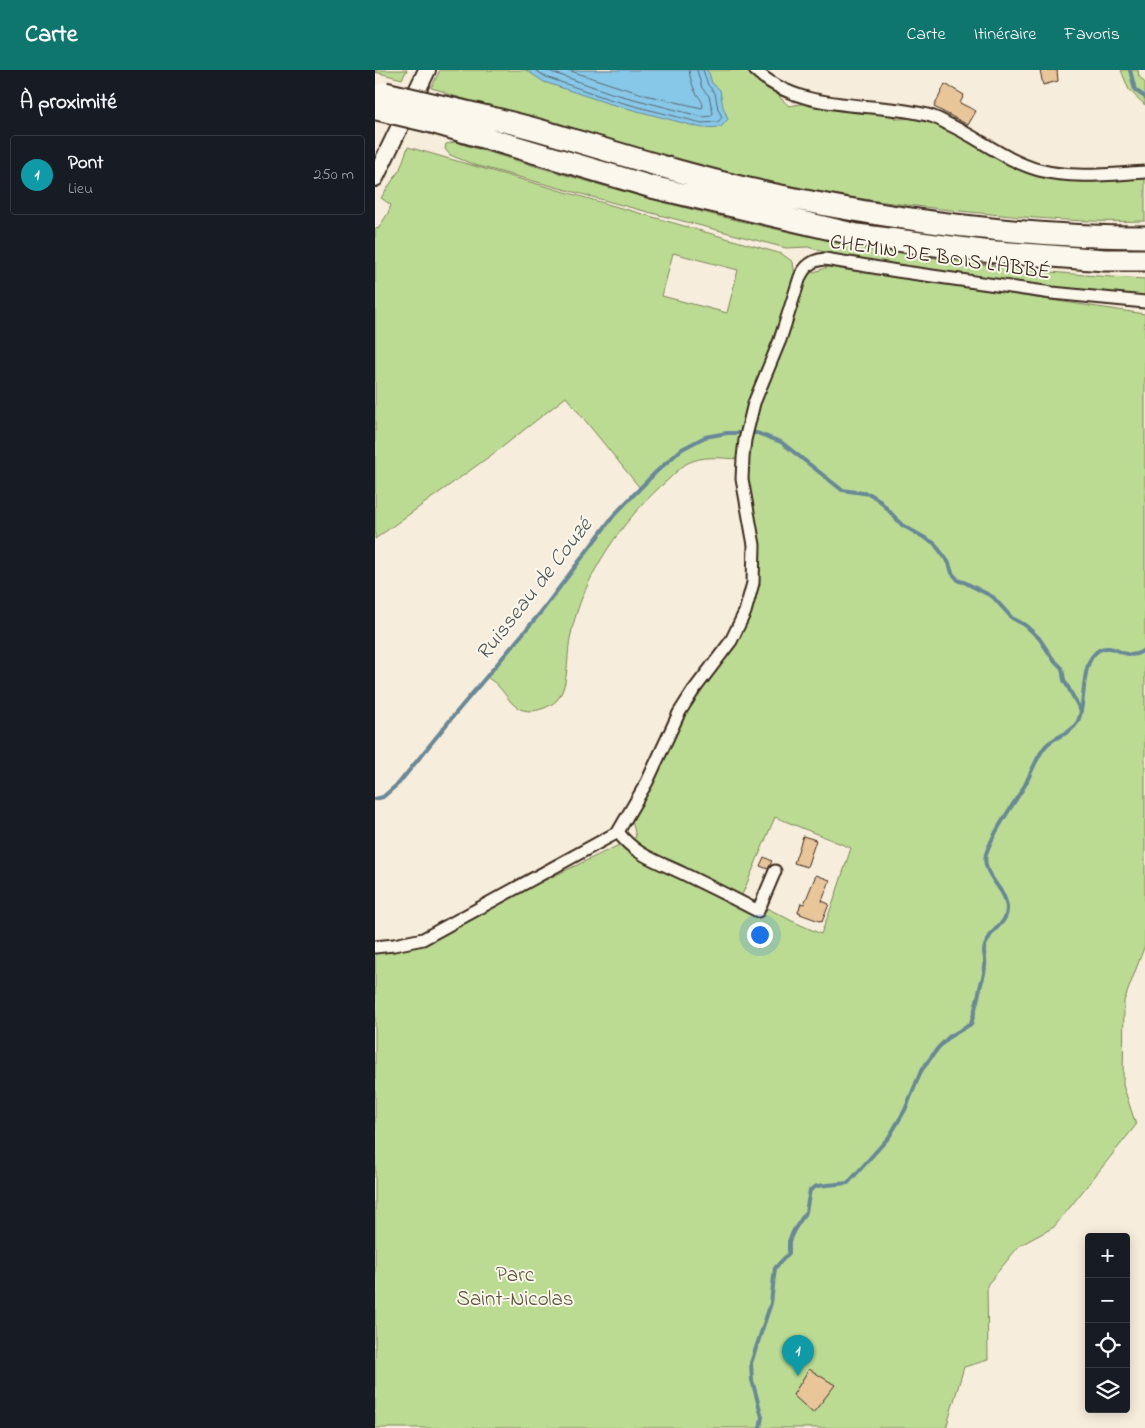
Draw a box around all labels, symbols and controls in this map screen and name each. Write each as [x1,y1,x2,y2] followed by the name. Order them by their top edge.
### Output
[25,18,77,53] text: Carte
[906,22,946,48] text: Carte
[974,22,1036,48] text: Itinéraire
[1064,22,1120,48] text: Favoris
[20,88,117,118] text: À proximité
[68,150,104,177] text: Pont
[34,163,40,187] text: 1
[314,163,354,187] text: 250 m
[68,177,93,201] text: Lieu
[828,228,1052,288] street label: CHEMIN DE BOIS L'ABBÉ
[469,511,602,668] water label: Ruisseau de Couzé
[747,922,773,948] your location
[1085,1233,1130,1413] map controls
[1085,1233,1130,1278] button: +
[456,1261,574,1315] park label: Parc Saint-Nicolas
[1085,1278,1130,1323] button: −
[1085,1323,1130,1368] button: locate
[782,1335,814,1376] pin: 1
[1085,1368,1130,1413] button: layers

